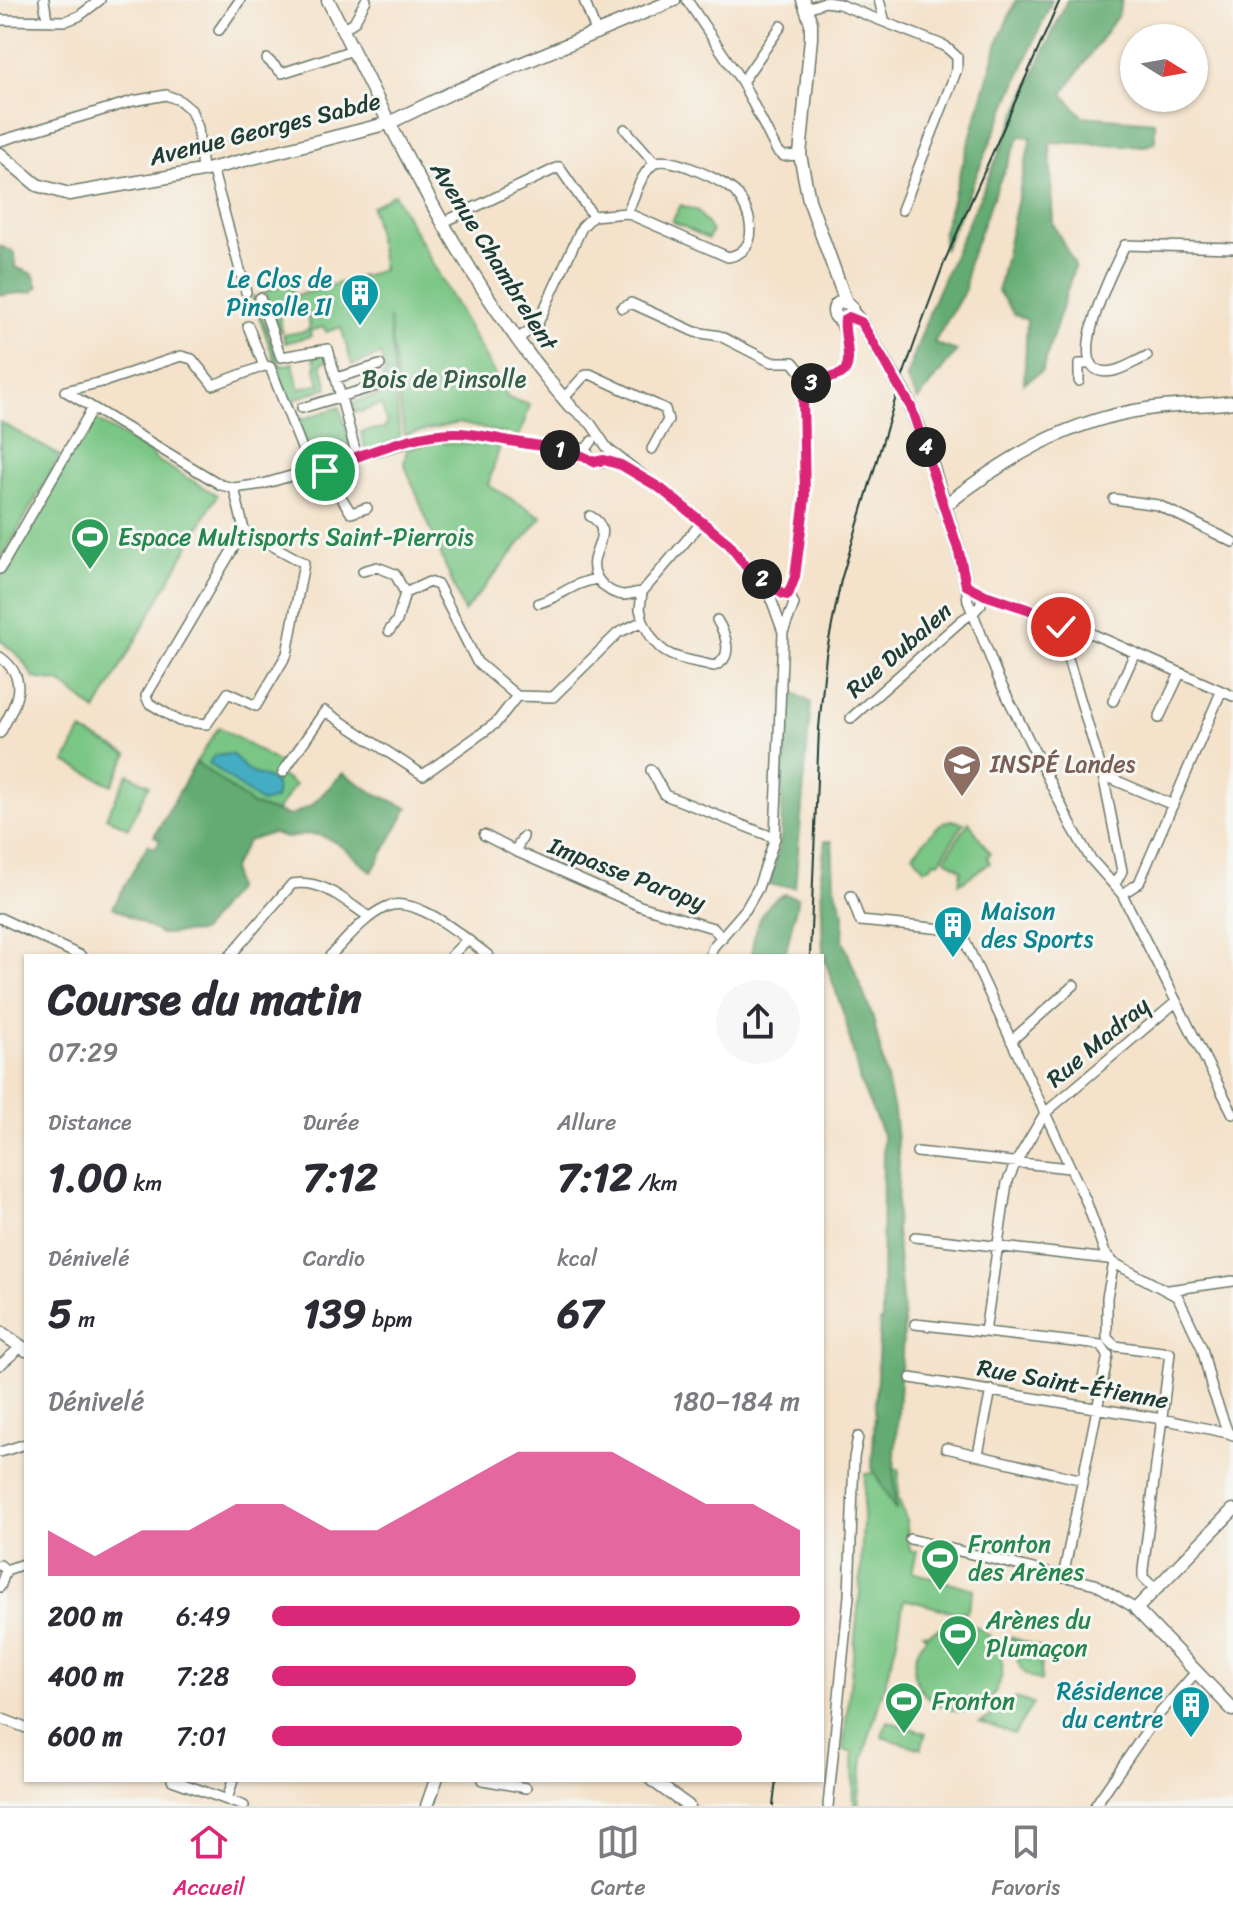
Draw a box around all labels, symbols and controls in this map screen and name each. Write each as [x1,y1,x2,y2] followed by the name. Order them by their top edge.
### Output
[1120,24,1208,112] north arrow
[1120,24,1208,112] map controls
[144,80,385,178] street label: Avenue Georges Sabde
[418,152,570,360] street label: Avenue Chambrelent
[226,258,333,328] place label: Le Clos de Pinsolle II
[339,272,381,327] building icon: Le Clos de Pinsolle II
[362,358,527,400] park label: Bois de Pinsolle
[791,363,831,403] pin: 3
[805,363,817,402] text: 3
[906,427,946,467] pin: 4
[919,427,933,466] text: 4
[540,430,580,470] pin: 1
[555,430,565,469] text: 1
[291,437,359,505] pin
[303,449,347,493] icon: arrive
[69,516,111,571] sports icon: Espace Multisports Saint-Pierrois
[118,516,474,558] place label: Espace Multisports Saint-Pierrois
[742,559,782,599] pin: 2
[756,559,768,598] text: 2
[836,591,962,709] street label: Rue Dubalen
[1027,593,1095,661] pin
[1039,605,1083,649] icon: check
[941,743,983,798] school or university icon: INSPÉ Landes
[989,743,1136,785] place label: INSPÉ Landes
[541,824,712,924] street label: Impasse Paropy
[981,890,1094,960] place label: Maison des Sports
[932,904,974,959] building icon: Maison des Sports
[48,960,362,1038] text: Course du matin
[716,980,800,1064] button: share
[1036,985,1160,1098] street label: Rue Madray
[48,1029,118,1075] text: 07:29
[48,1103,132,1142] text: Distance
[303,1103,359,1142] text: Durée
[557,1103,616,1142] text: Allure
[48,1142,128,1213] text: 1.00
[303,1142,378,1213] text: 7:12
[557,1142,633,1213] text: 7:12
[128,1164,162,1203] text: km
[633,1164,678,1203] text: /km
[48,1239,130,1278] text: Dénivelé
[303,1239,365,1278] text: Cardio
[557,1239,597,1278] text: kcal
[48,1278,72,1349] text: 5
[303,1278,366,1349] text: 139
[557,1278,603,1349] text: 67
[72,1300,95,1339] text: m
[366,1300,413,1339] text: bpm
[974,1346,1172,1422] street label: Rue Saint-Étienne
[48,1378,144,1424] text: Dénivelé
[672,1378,800,1424] text: 180–184 m
[968,1523,1085,1593] place label: Fronton des Arènes
[919,1537,961,1592] sports icon: Fronton des Arènes
[48,1593,123,1639] text: 200 m
[176,1593,231,1639] text: 6:49
[985,1599,1091,1669] place label: Arènes du Plumaçon
[937,1613,979,1668] sports icon: Arènes du Plumaçon
[48,1653,124,1699] text: 400 m
[176,1653,229,1699] text: 7:28
[1057,1670,1163,1740] place label: Résidence du centre
[883,1680,925,1735] sports icon: Fronton
[932,1680,1015,1722] place label: Fronton
[1170,1684,1212,1739] building icon: Résidence du centre
[48,1713,122,1759] text: 600 m
[176,1713,226,1759] text: 7:01
[173,1820,245,1907] tab: Accueil
[591,1820,645,1907] tab: Carte
[991,1820,1060,1907] tab: Favoris

